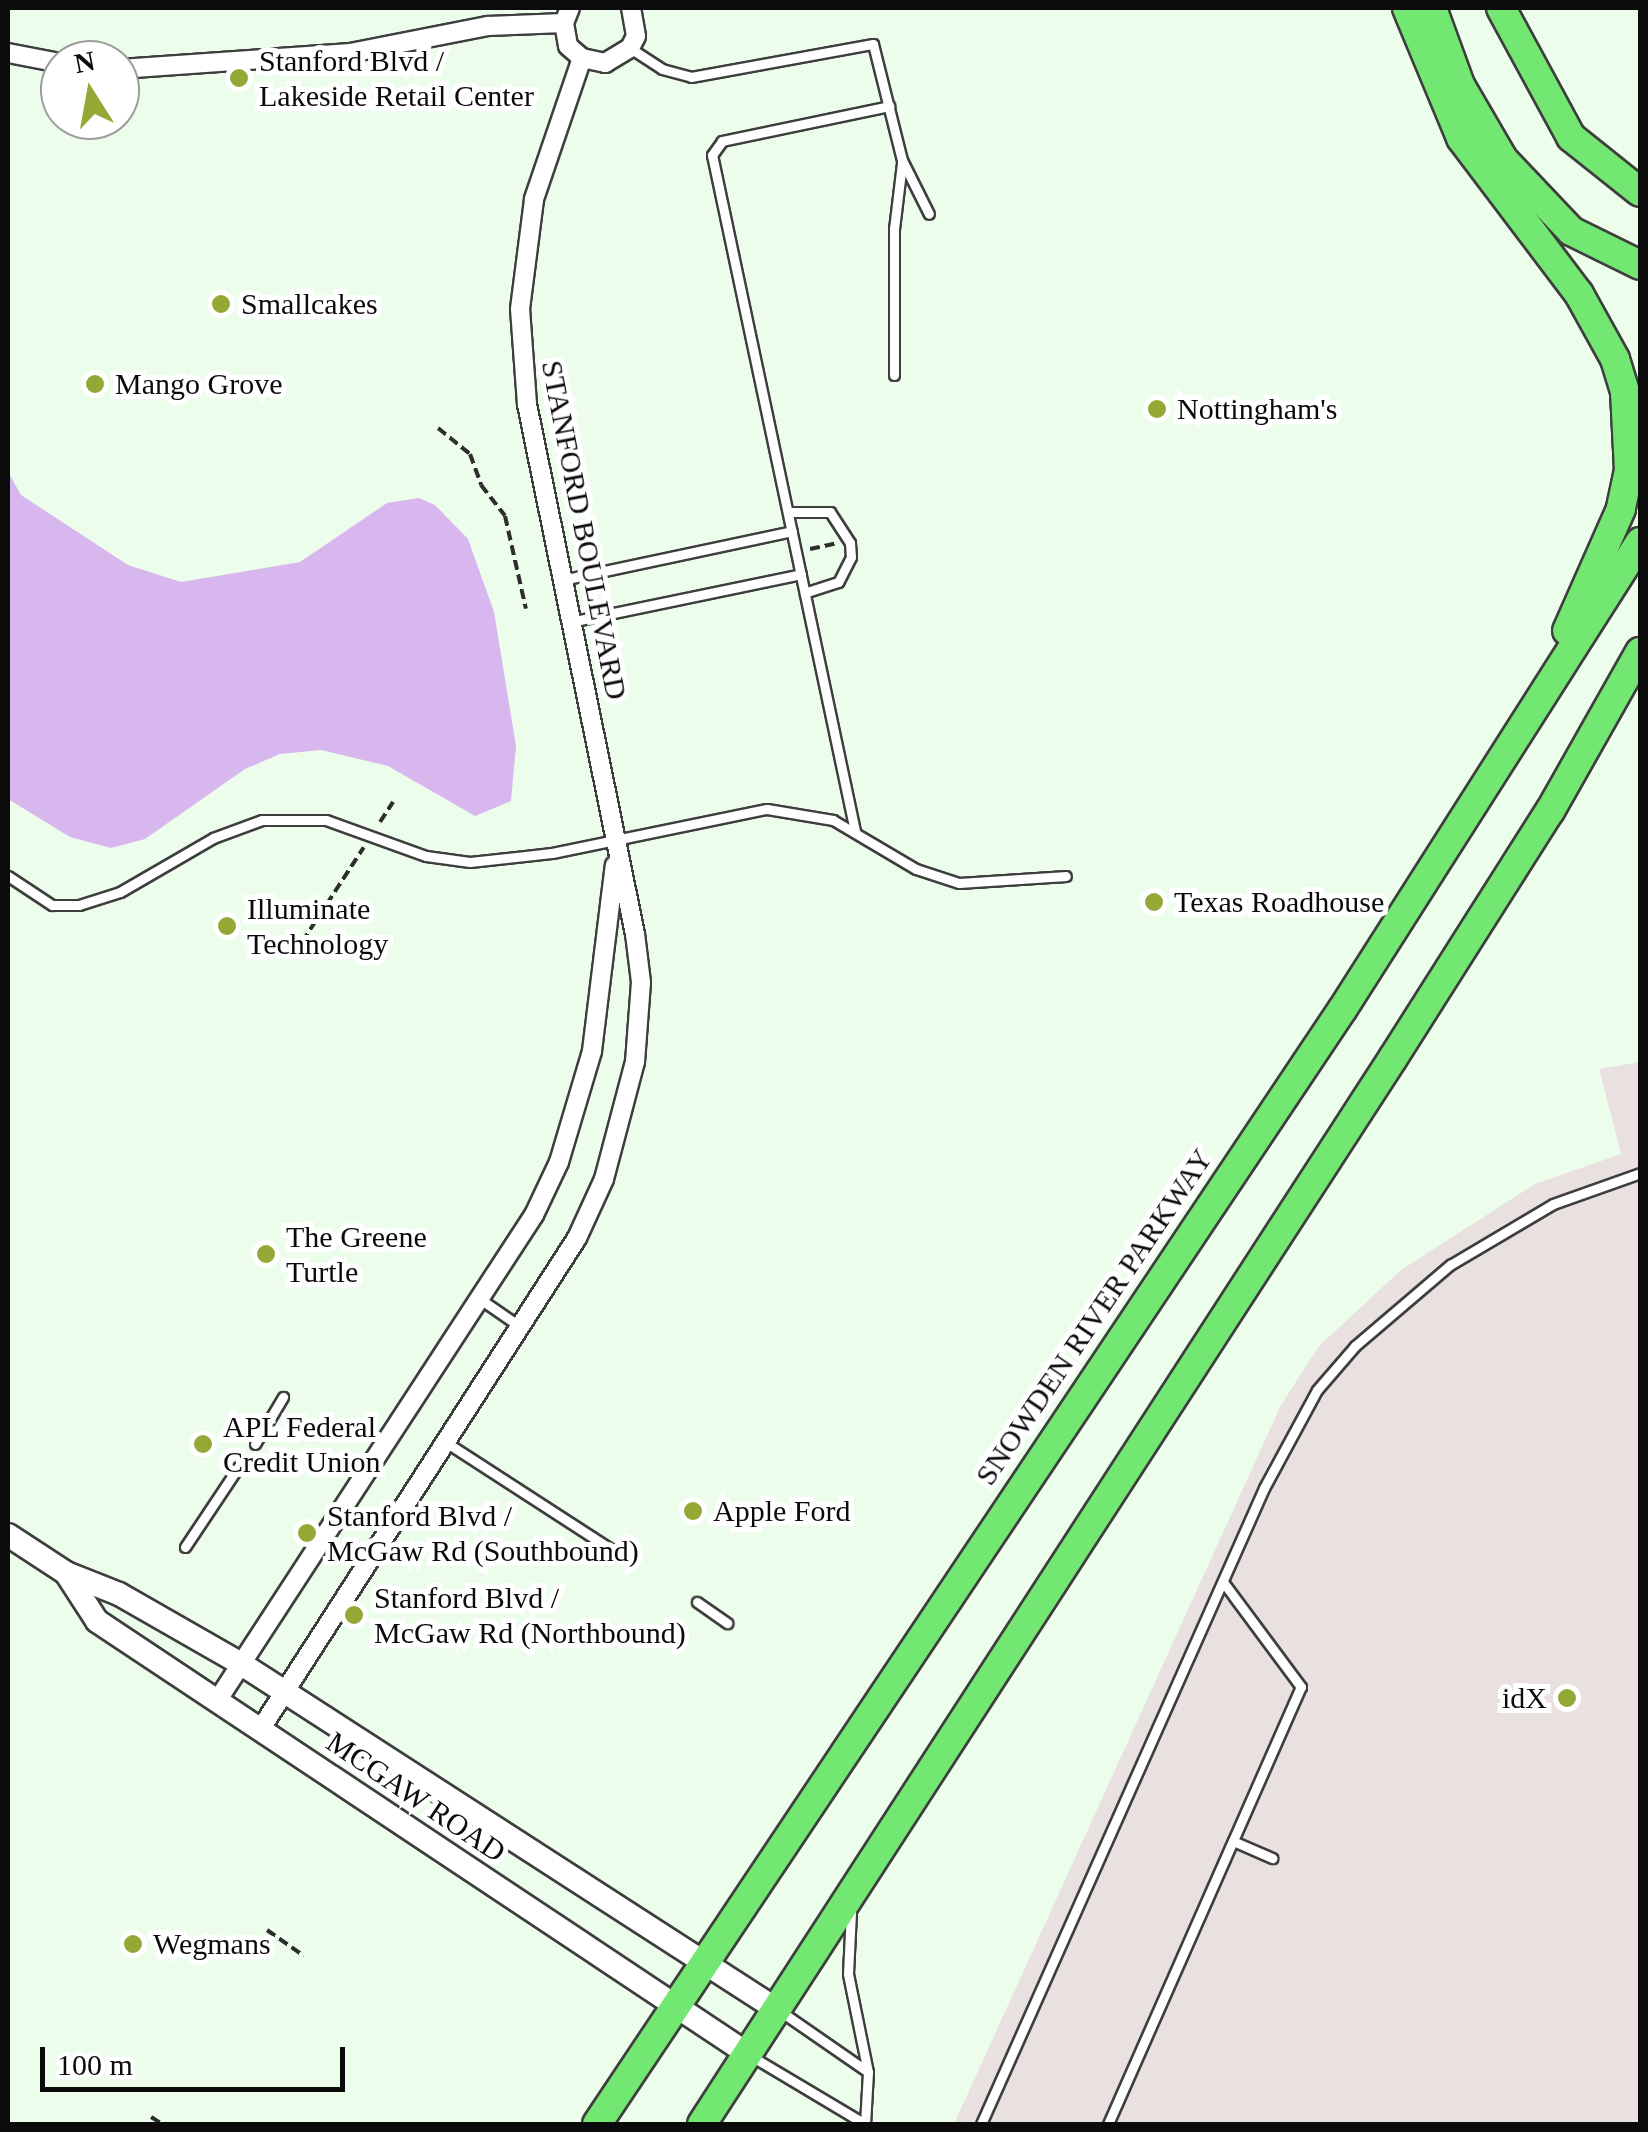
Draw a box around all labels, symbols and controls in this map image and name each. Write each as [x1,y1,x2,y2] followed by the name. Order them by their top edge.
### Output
[40,40,140,140] north arrow
[259,43,534,114] place label: Stanford Blvd / Lakeside Retail Center
[72,45,97,79] text: N
[228,67,250,89] marker: Stanford Blvd / Lakeside Retail Center
[241,286,378,322] place label: Smallcakes
[210,293,232,315] marker: Smallcakes
[533,357,635,703] street label: STANFORD BOULEVARD
[115,366,282,402] place label: Mango Grove
[84,373,106,395] marker: Mango Grove
[1177,391,1337,427] place label: Nottingham's
[1146,398,1168,420] marker: Nottingham's
[1174,884,1384,920] place label: Texas Roadhouse
[247,891,388,962] place label: Illuminate Technology
[1143,891,1165,913] marker: Texas Roadhouse
[216,915,238,937] marker: Illuminate Technology
[968,1142,1220,1492] street label: SNOWDEN RIVER PARKWAY
[286,1219,427,1290] place label: The Greene Turtle
[255,1243,277,1265] marker: The Greene Turtle
[223,1409,380,1480] place label: APL Federal Credit Union
[192,1433,214,1455] marker: APL Federal Credit Union
[713,1493,850,1529] place label: Apple Ford
[327,1498,639,1568] place label: Stanford Blvd / McGaw Rd (Southbound)
[682,1500,704,1522] marker: Apple Ford
[296,1522,318,1544] marker: Stanford Blvd / McGaw Rd (Southbound)
[374,1580,686,1650] place label: Stanford Blvd / McGaw Rd (Northbound)
[343,1604,365,1626] marker: Stanford Blvd / McGaw Rd (Northbound)
[1502,1680,1547,1716] place label: idX
[1556,1687,1578,1709] marker: idX
[320,1724,512,1870] street label: MCGAW ROAD
[153,1926,271,1962] place label: Wegmans
[122,1933,144,1955] marker: Wegmans
[45,2027,350,2089] scale bar
[57,2048,133,2081] text: 100 m

